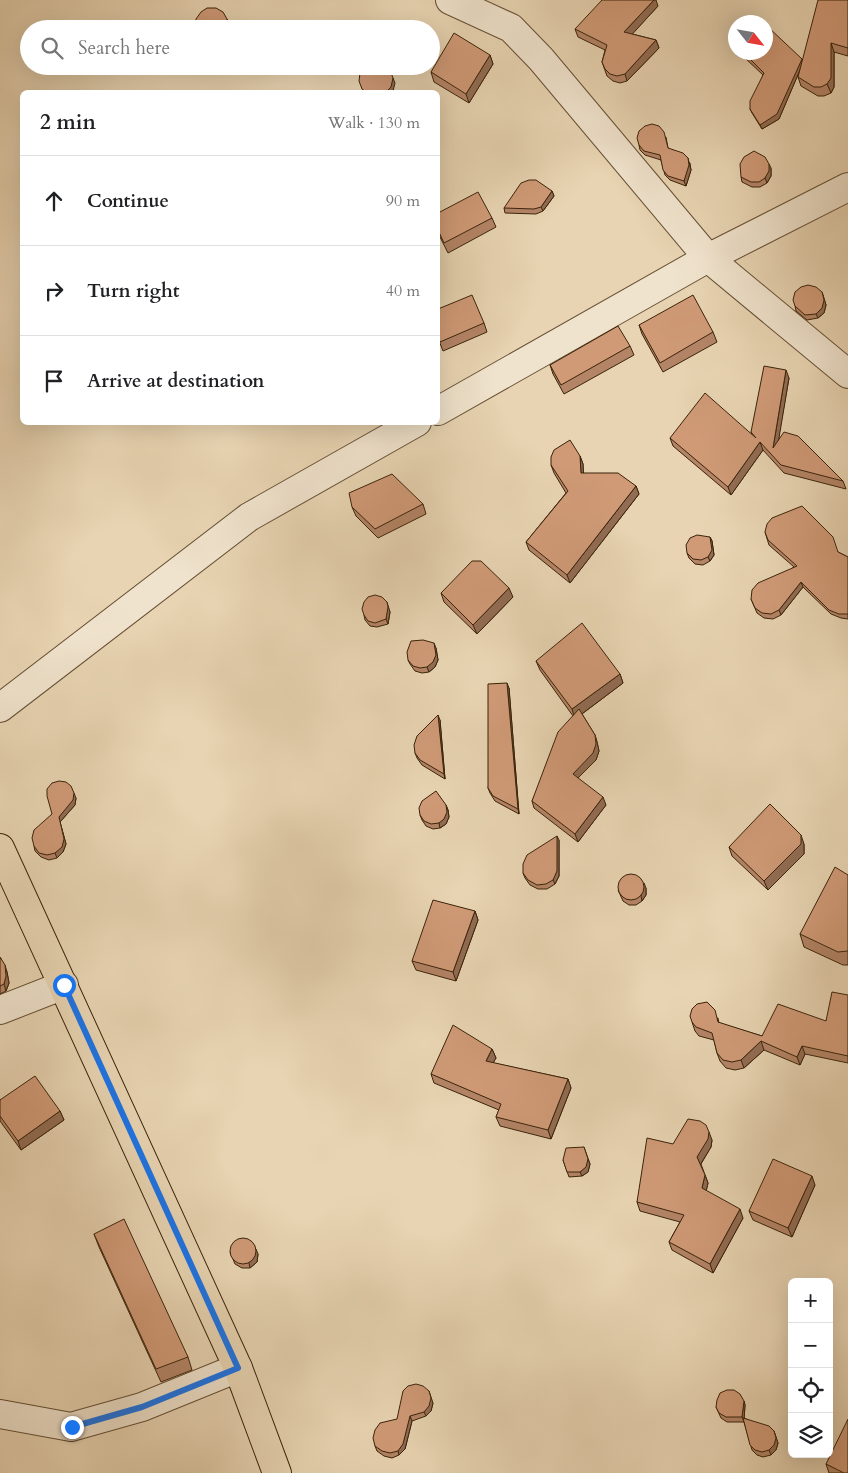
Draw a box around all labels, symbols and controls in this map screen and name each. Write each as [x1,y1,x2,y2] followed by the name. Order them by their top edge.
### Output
[728,15,773,60] north arrow
[20,20,440,75] search box
[38,34,66,62] icon: search
[78,35,170,61] text: Search here
[40,108,96,137] text: 2 min
[328,112,420,134] text: Walk · 130 m
[40,187,68,215] icon: ahead
[87,188,169,214] text: Continue
[386,190,420,212] text: 90 m
[40,277,68,305] icon: right
[87,278,179,304] text: Turn right
[386,280,420,302] text: 40 m
[40,367,68,395] icon: arrive
[87,368,264,394] text: Arrive at destination
[53,974,76,997] route start
[788,1278,833,1458] map controls
[788,1278,833,1323] button: +
[788,1323,833,1368] button: −
[788,1368,833,1413] button: locate
[788,1413,833,1458] button: layers
[61,1416,84,1439] route end

